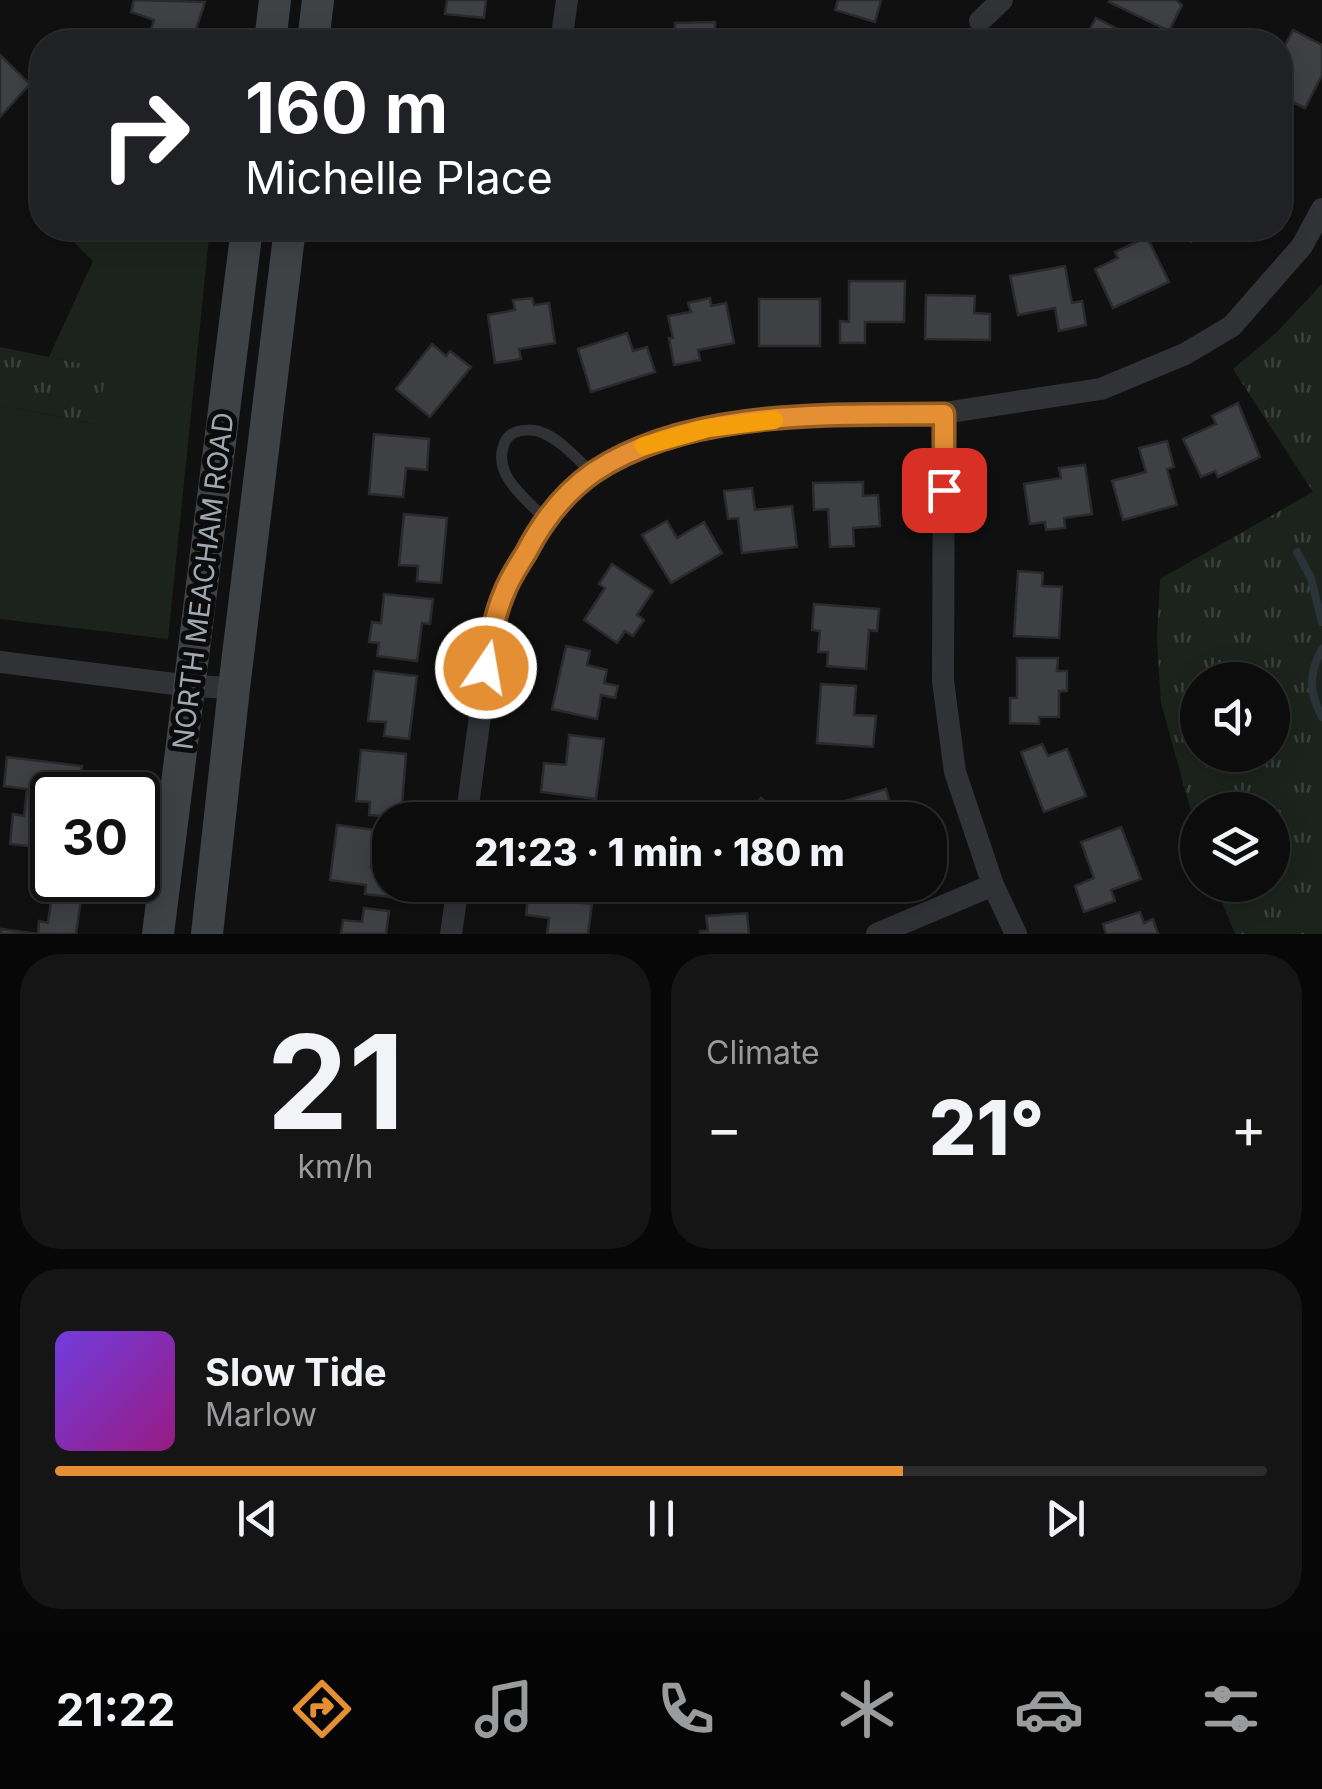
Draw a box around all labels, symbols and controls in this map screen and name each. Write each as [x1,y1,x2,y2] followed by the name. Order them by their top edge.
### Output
[245,65,448,150] text: 160 m
[80,70,210,200] icon: right
[245,150,553,205] text: Michelle Place
[165,410,241,752] street label: NORTH MEACHAM ROAD
[902,448,987,533] pin
[917,463,972,518] icon: arrive
[434,616,538,720] position arrow
[1180,662,1290,902] map controls
[1180,662,1290,772] button: sound
[30,772,160,902] speed limit sign: 30
[1180,792,1290,902] button: layers
[474,829,845,875] text: 21:23 · 1 min · 180 m
[267,1003,404,1160] text: 21
[706,1033,820,1072] text: Climate
[929,1082,1044,1173] text: 21°
[706,1095,742,1161] text: −
[1231,1095,1267,1161] text: +
[297,1147,374,1186] text: km/h
[205,1349,387,1395] text: Slow Tide
[205,1395,317,1434] text: Marlow
[230,1491,285,1546] icon: previous
[634,1491,689,1546] icon: pause
[1038,1491,1093,1546] icon: next
[287,1674,357,1744] icon: directions
[469,1674,539,1744] icon: music
[651,1674,721,1744] icon: phone
[832,1674,902,1744] icon: climate
[1014,1674,1084,1744] icon: car
[1196,1674,1266,1744] icon: filters
[56,1682,175,1737] text: 21:22

